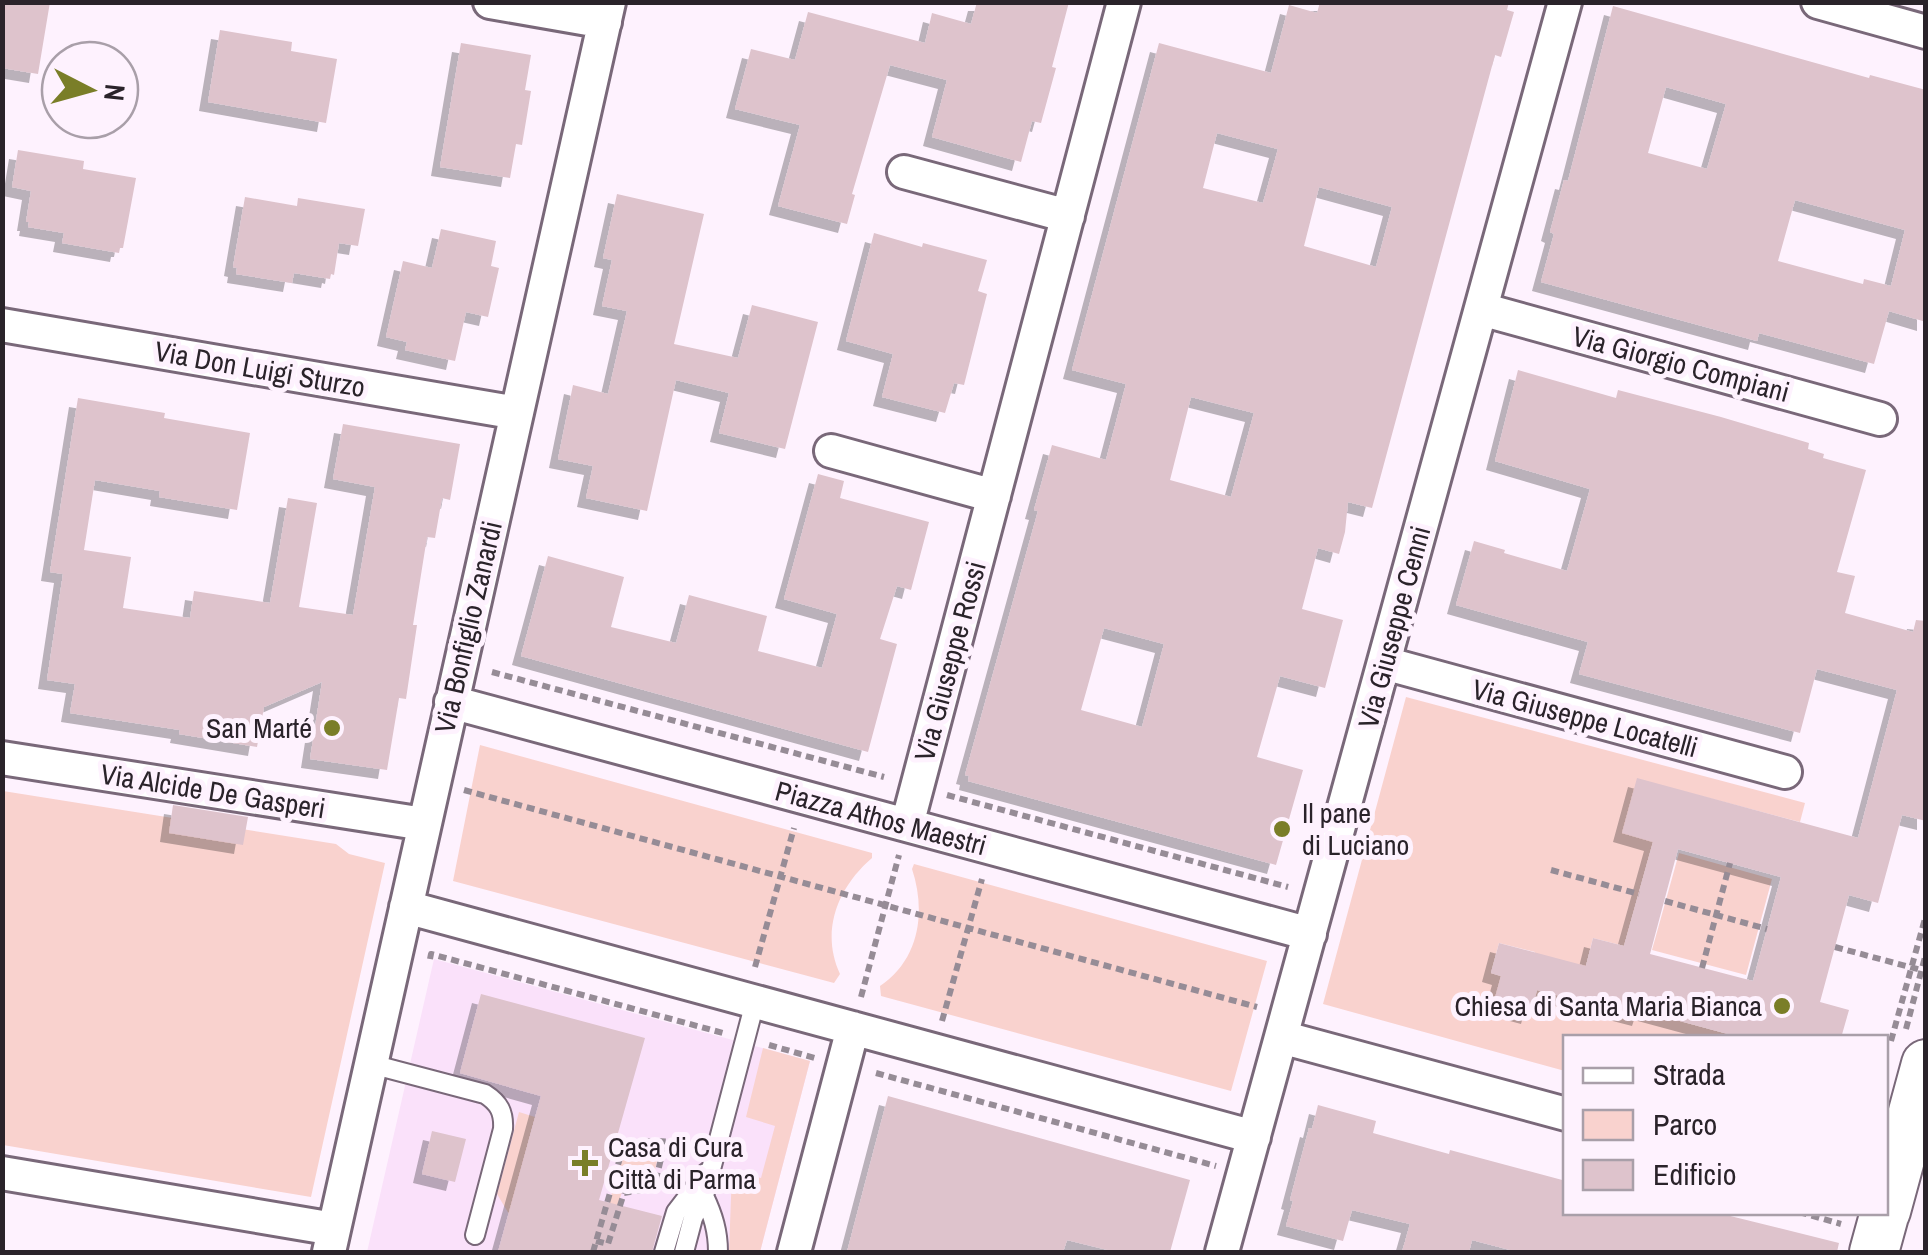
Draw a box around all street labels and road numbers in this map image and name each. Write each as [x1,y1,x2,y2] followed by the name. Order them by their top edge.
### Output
[1568,317,1794,411] street label: Via Giorgio Compiani
[152,332,368,406] street label: Via Don Luigi Sturzo
[425,517,511,737] street label: Via Bonfiglio Zanardi
[1349,522,1439,732] street label: Via Giuseppe Cenni
[905,557,995,765] street label: Via Giuseppe Rossi
[1468,670,1702,766] street label: Via Giuseppe Locatelli
[98,754,328,828] street label: Via Alcide De Gasperi
[771,772,991,864] street label: Piazza Athos Maestri

